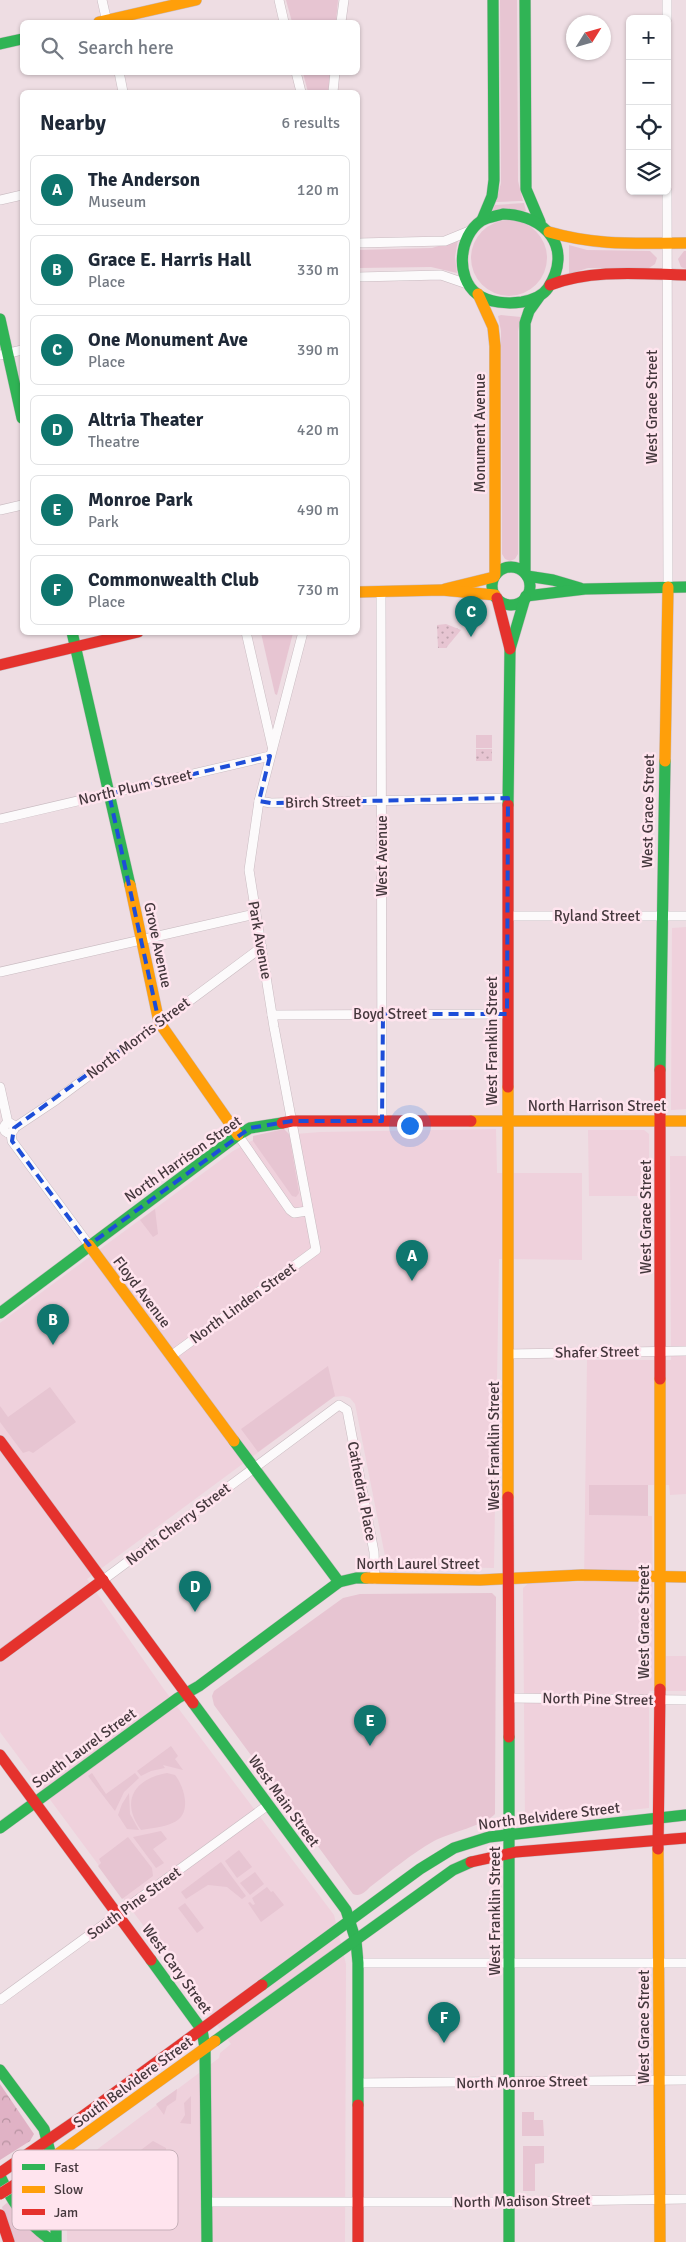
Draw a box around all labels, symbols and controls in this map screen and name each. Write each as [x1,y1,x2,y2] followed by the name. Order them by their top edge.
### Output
[566,15,611,60] north arrow
[626,15,671,195] map controls
[626,15,671,60] button: +
[20,20,360,75] search box
[38,34,66,62] icon: search
[78,36,174,60] text: Search here
[626,60,671,105] button: −
[626,105,671,150] button: locate
[40,110,106,136] text: Nearby
[281,113,340,133] text: 6 results
[626,150,671,195] button: layers
[88,168,200,192] text: The Anderson
[52,180,62,200] text: A
[297,180,339,200] text: 120 m
[88,192,146,212] text: Museum
[88,248,251,272] text: Grace E. Harris Hall
[52,260,62,280] text: B
[297,260,339,280] text: 330 m
[88,272,125,292] text: Place
[88,328,248,352] text: One Monument Ave
[52,340,62,360] text: C
[297,340,339,360] text: 390 m
[643,350,661,464] street label: West Grace Street
[88,352,125,372] text: Place
[471,373,489,493] street label: Monument Avenue
[88,408,203,432] text: Altria Theater
[52,420,62,440] text: D
[297,420,339,440] text: 420 m
[88,432,140,452] text: Theatre
[88,488,193,512] text: Monroe Park
[52,500,62,520] text: E
[297,500,339,520] text: 490 m
[88,512,119,532] text: Park
[88,568,259,592] text: Commonwealth Club
[53,580,61,600] text: F
[297,580,339,600] text: 730 m
[88,592,125,612] text: Place
[455,596,487,637] pin: C
[638,754,658,868] street label: West Grace Street
[77,765,193,809] street label: North Plum Street
[285,792,361,812] street label: Birch Street
[373,815,391,897] street label: West Avenue
[244,900,276,980] street label: Park Avenue
[140,901,176,989] street label: Grove Avenue
[554,907,640,925] street label: Ryland Street
[483,976,501,1106] street label: West Franklin Street
[83,993,193,1083] street label: North Morris Street
[353,1005,427,1023] street label: Boyd Street
[528,1097,666,1115] street label: North Harrison Street
[121,1112,245,1206] street label: North Harrison Street
[397,1113,423,1139] your location
[637,1160,655,1274] street label: West Grace Street
[396,1240,428,1281] pin: A
[109,1253,175,1331] street label: Floyd Avenue
[187,1259,299,1347] street label: North Linden Street
[37,1304,69,1345] pin: B
[555,1342,639,1362] street label: Shafer Street
[485,1381,503,1511] street label: West Franklin Street
[344,1440,380,1542] street label: Cathedral Place
[122,1479,234,1569] street label: North Cherry Street
[356,1555,480,1573] street label: North Laurel Street
[635,1565,653,1679] street label: West Grace Street
[179,1571,211,1612] pin: D
[542,1689,654,1709] street label: North Pine Street
[29,1704,139,1792] street label: South Laurel Street
[354,1705,386,1746] pin: E
[245,1752,323,1850] street label: West Main Street
[477,1798,621,1834] street label: North Belvidere Street
[486,1846,504,1976] street label: West Franklin Street
[84,1863,184,1943] street label: South Pine Street
[138,1921,216,2017] street label: West Cary Street
[635,1970,653,2084] street label: West Grace Street
[428,2002,460,2043] pin: F
[70,2033,196,2131] street label: South Belvidere Street
[456,2072,588,2092] street label: North Monroe Street
[12,2150,178,2230] legend
[54,2159,79,2176] text: Fast
[54,2181,83,2198] text: Slow
[453,2191,591,2211] street label: North Madison Street
[54,2204,78,2221] text: Jam

